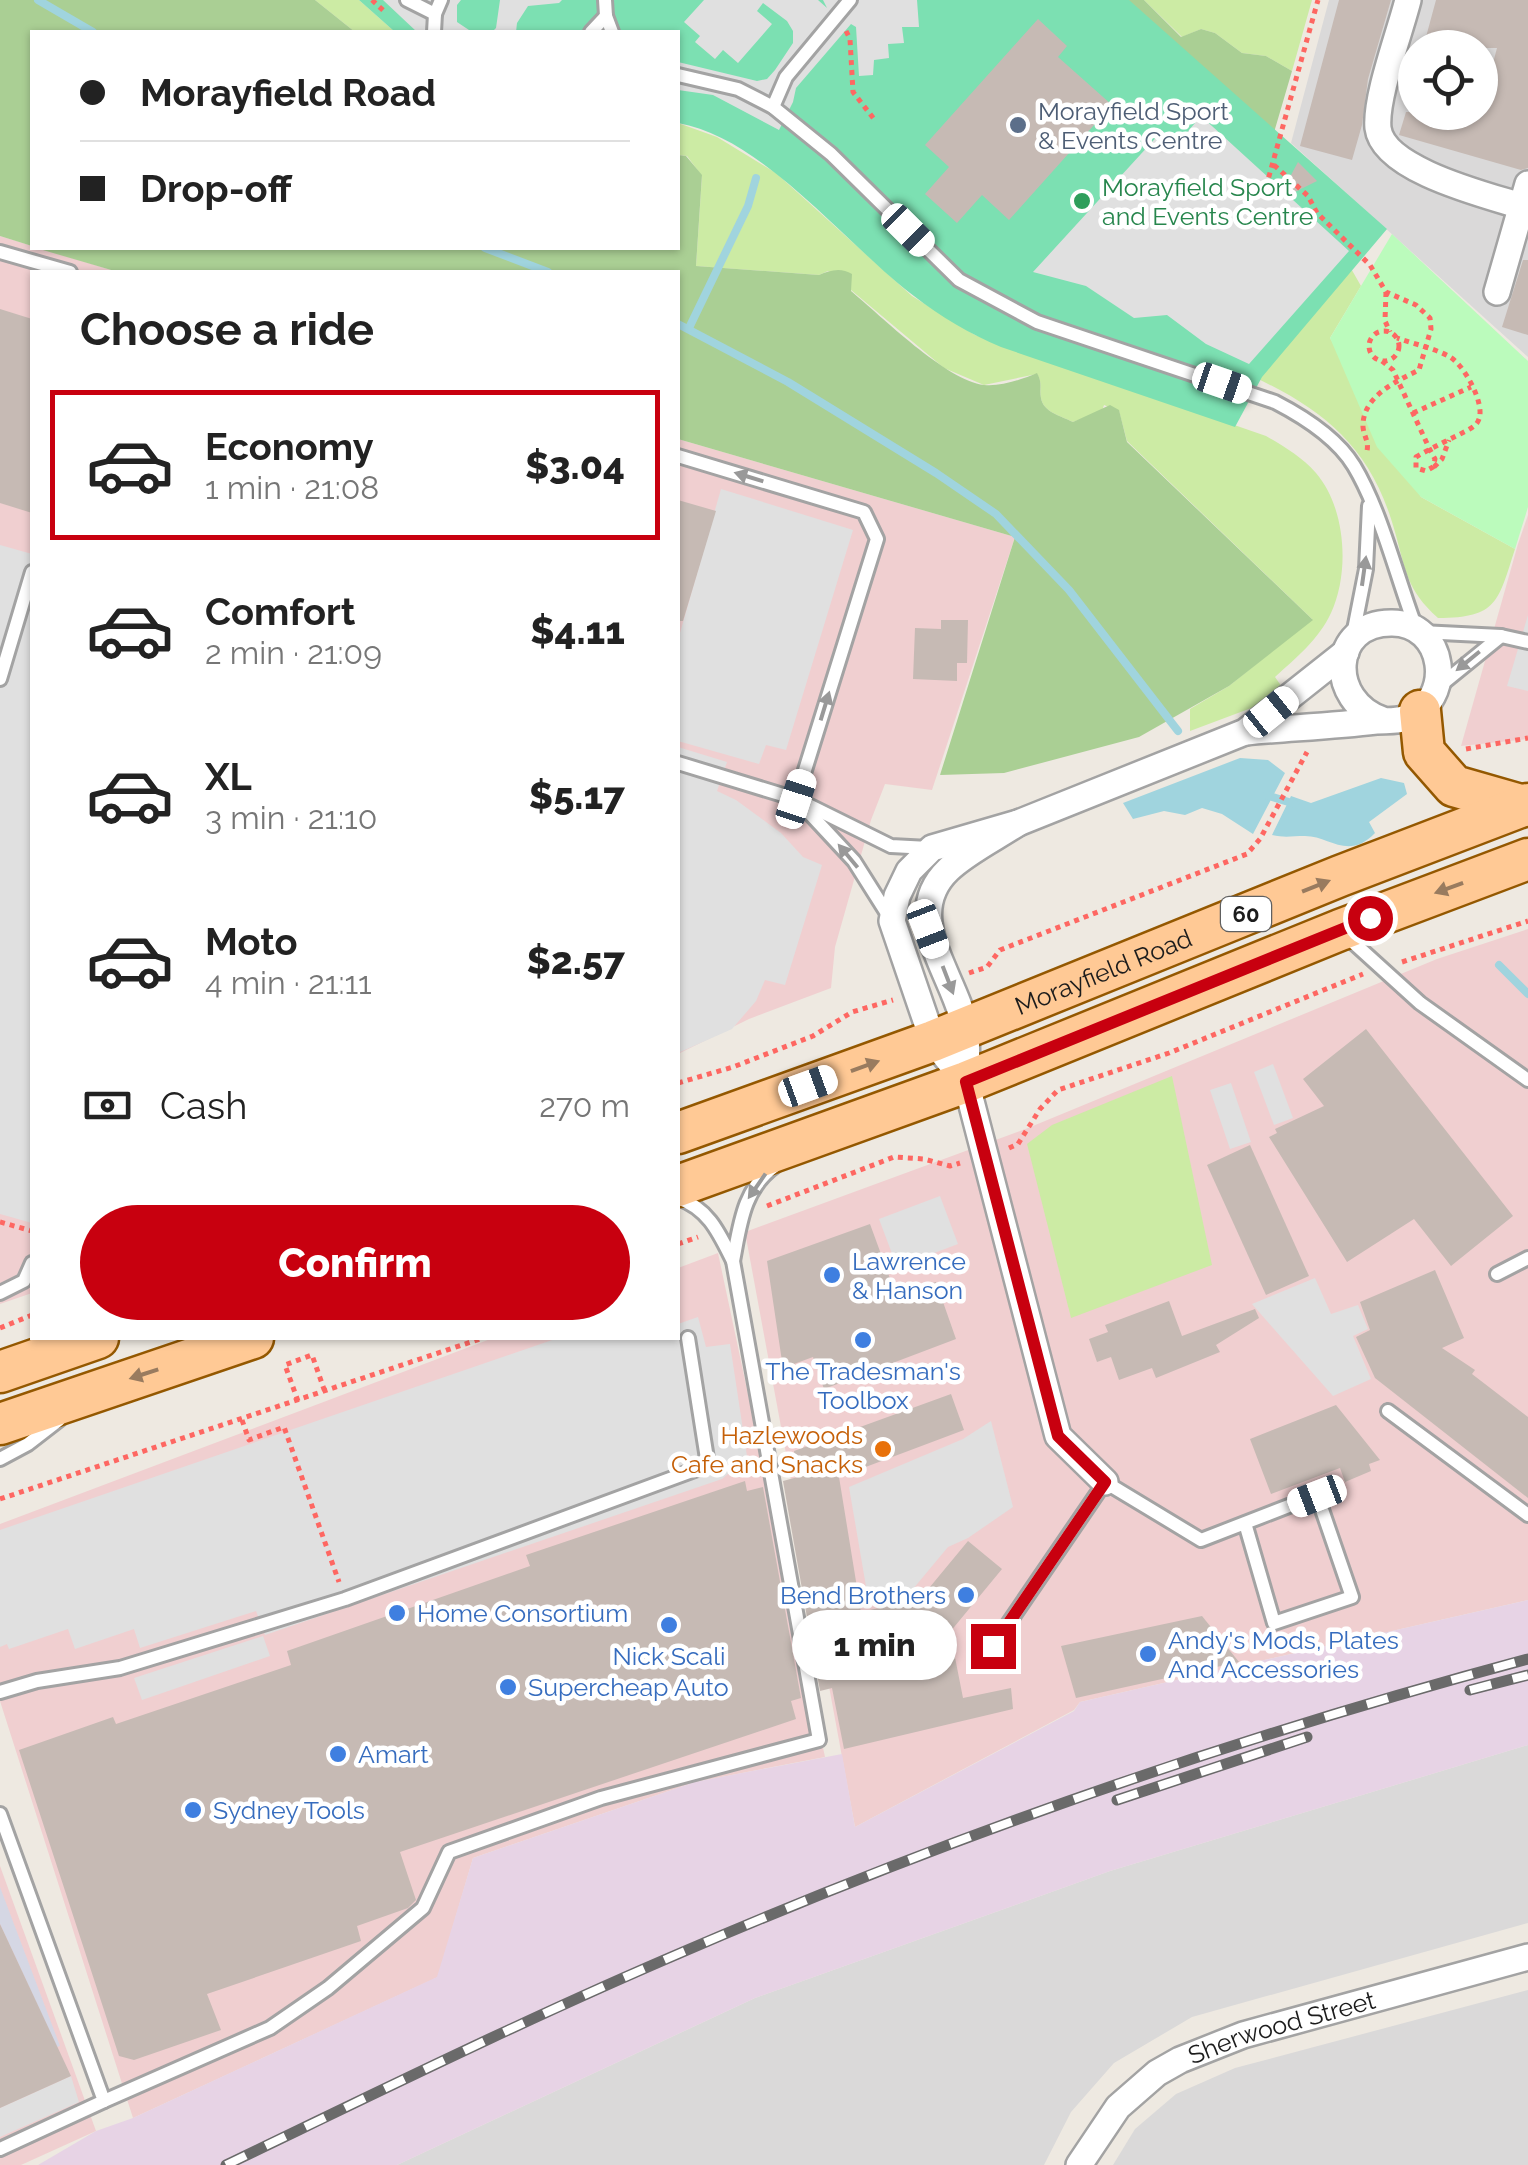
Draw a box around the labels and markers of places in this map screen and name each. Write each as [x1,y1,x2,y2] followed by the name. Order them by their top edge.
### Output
[1038,96,1229,155] place label: Morayfield Sport & Events Centre
[1007,114,1029,136] marker: Morayfield Sport & Events Centre
[1102,172,1313,231] place label: Morayfield Sport and Events Centre
[1071,190,1093,212] marker: Morayfield Sport and Events Centre
[852,1246,966,1305] place label: Lawrence & Hanson
[821,1264,843,1286] marker: Lawrence & Hanson
[852,1329,874,1351] marker: The Tradesman's Toolbox
[765,1356,961,1415] place label: The Tradesman's Toolbox
[671,1420,863,1479] place label: Hazlewoods Cafe and Snacks
[872,1438,894,1460] marker: Hazlewoods Cafe and Snacks
[780,1580,946,1610] place label: Bend Brothers
[955,1584,977,1606] marker: Bend Brothers
[417,1598,628,1628] place label: Home Consortium
[386,1602,408,1624] marker: Home Consortium
[658,1614,680,1636] marker: Nick Scali
[1168,1625,1399,1684] place label: Andy's Mods, Plates And Accessories
[613,1641,725,1671] place label: Nick Scali
[1137,1643,1159,1665] marker: Andy's Mods, Plates And Accessories
[528,1672,729,1702] place label: Supercheap Auto
[497,1676,519,1698] marker: Supercheap Auto
[358,1739,429,1769] place label: Amart
[327,1743,349,1765] marker: Amart
[213,1795,365,1825] place label: Sydney Tools
[182,1799,204,1821] marker: Sydney Tools

